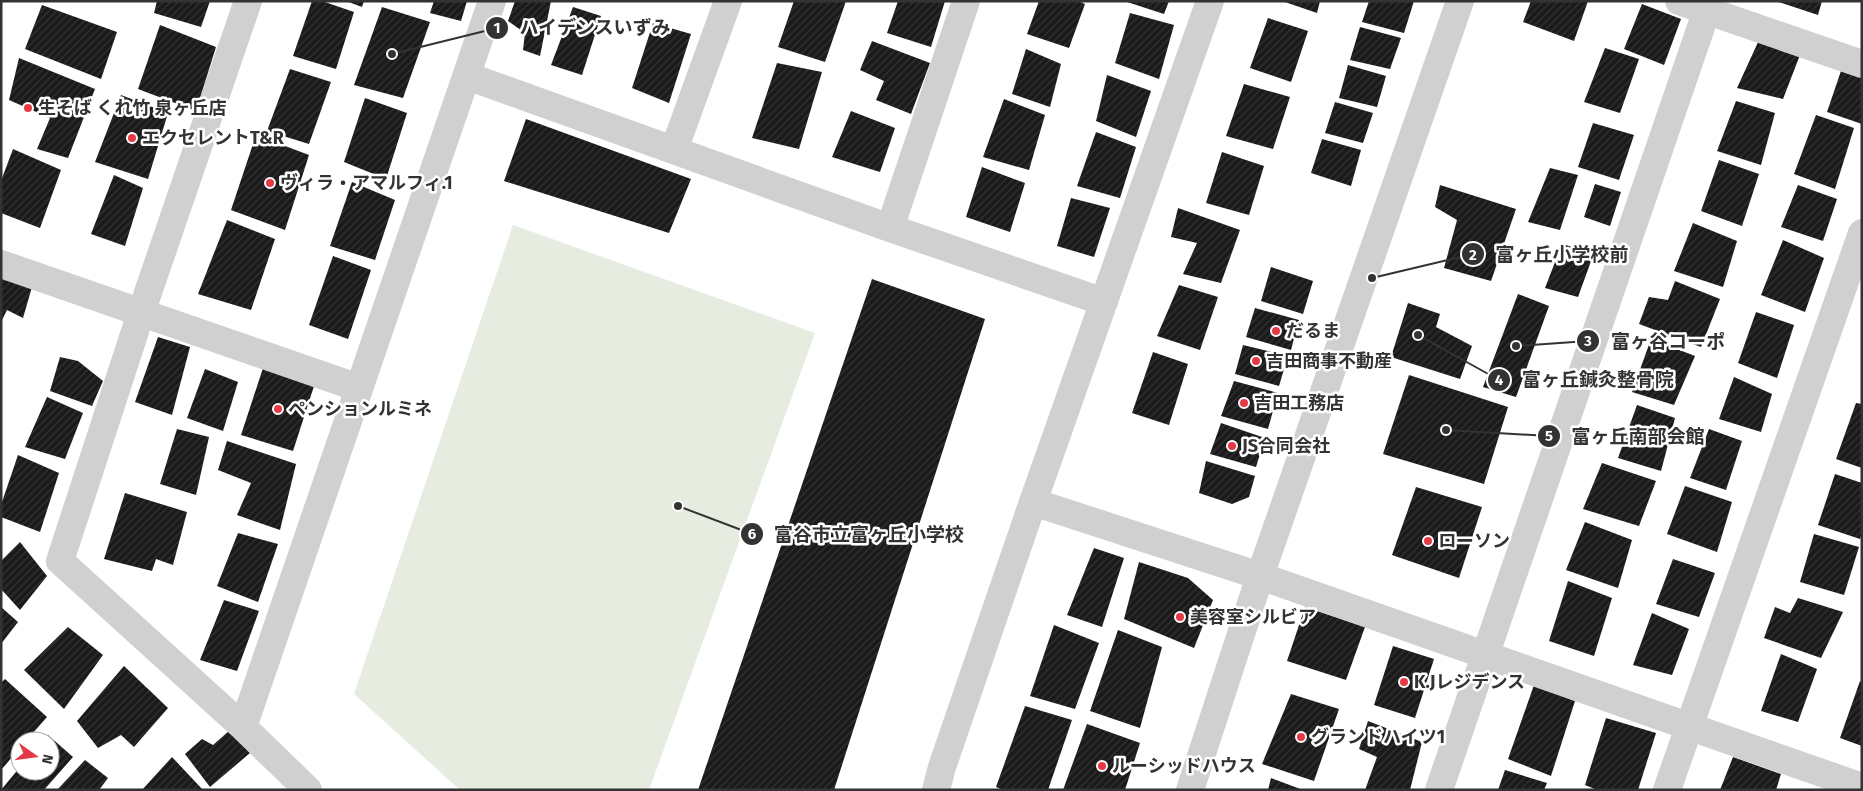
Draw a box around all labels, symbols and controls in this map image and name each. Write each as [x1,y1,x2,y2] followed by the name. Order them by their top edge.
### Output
[484,11,681,45] callout: ハイデンスいずみ
[519,16,671,39] text: ハイデンスいずみ
[494,19,500,37] text: 1
[38,97,227,119] place label: 生そば くれ竹 泉ヶ丘店
[22,102,34,114] marker: 生そば くれ竹 泉ヶ丘店
[142,127,285,149] place label: エクセレントT&R
[126,132,138,144] marker: エクセレントT&R
[280,172,453,194] place label: ヴィラ・アマルフィ.1
[264,177,276,189] marker: ヴィラ・アマルフィ.1
[1460,237,1638,271] callout: 富ヶ丘小学校前
[1495,243,1629,266] text: 富ヶ丘小学校前
[1469,246,1477,264] text: 2
[1286,320,1340,342] place label: だるま
[1576,324,1735,358] callout: 富ヶ谷コーポ
[1270,325,1282,337] marker: だるま
[1611,330,1725,353] text: 富ヶ谷コーポ
[1583,332,1592,350] text: 3
[1266,350,1392,372] place label: 吉田商事不動産
[1250,355,1262,367] marker: 吉田商事不動産
[1487,363,1684,397] callout: 富ヶ丘鍼灸整骨院
[1522,368,1674,391] text: 富ヶ丘鍼灸整骨院
[1495,371,1504,389] text: 4
[1254,392,1344,414] place label: 吉田工務店
[1238,397,1250,409] marker: 吉田工務店
[288,398,432,420] place label: ペンションルミネ
[272,403,284,415] marker: ペンションルミネ
[1536,419,1714,453] callout: 富ヶ丘南部会館
[1571,425,1705,448] text: 富ヶ丘南部会館
[1545,427,1553,445] text: 5
[1241,435,1330,457] place label: JS合同会社
[1226,440,1238,452] marker: JS合同会社
[739,517,974,551] callout: 富谷市立富ヶ丘小学校
[774,523,964,546] text: 富谷市立富ヶ丘小学校
[748,525,757,543] text: 6
[1438,530,1510,552] place label: ローソン
[1422,535,1434,547] marker: ローソン
[1190,606,1316,628] place label: 美容室シルビア
[1174,611,1186,623] marker: 美容室シルビア
[1414,671,1525,693] place label: K.Jレジデンス
[1398,676,1410,688] marker: K.Jレジデンス
[1311,726,1445,748] place label: グランドハイツ1
[10,731,60,781] north arrow
[1295,731,1307,743] marker: グランドハイツ1
[38,752,57,766] text: N
[1112,755,1256,777] place label: ルーシッドハウス
[1096,760,1108,772] marker: ルーシッドハウス

